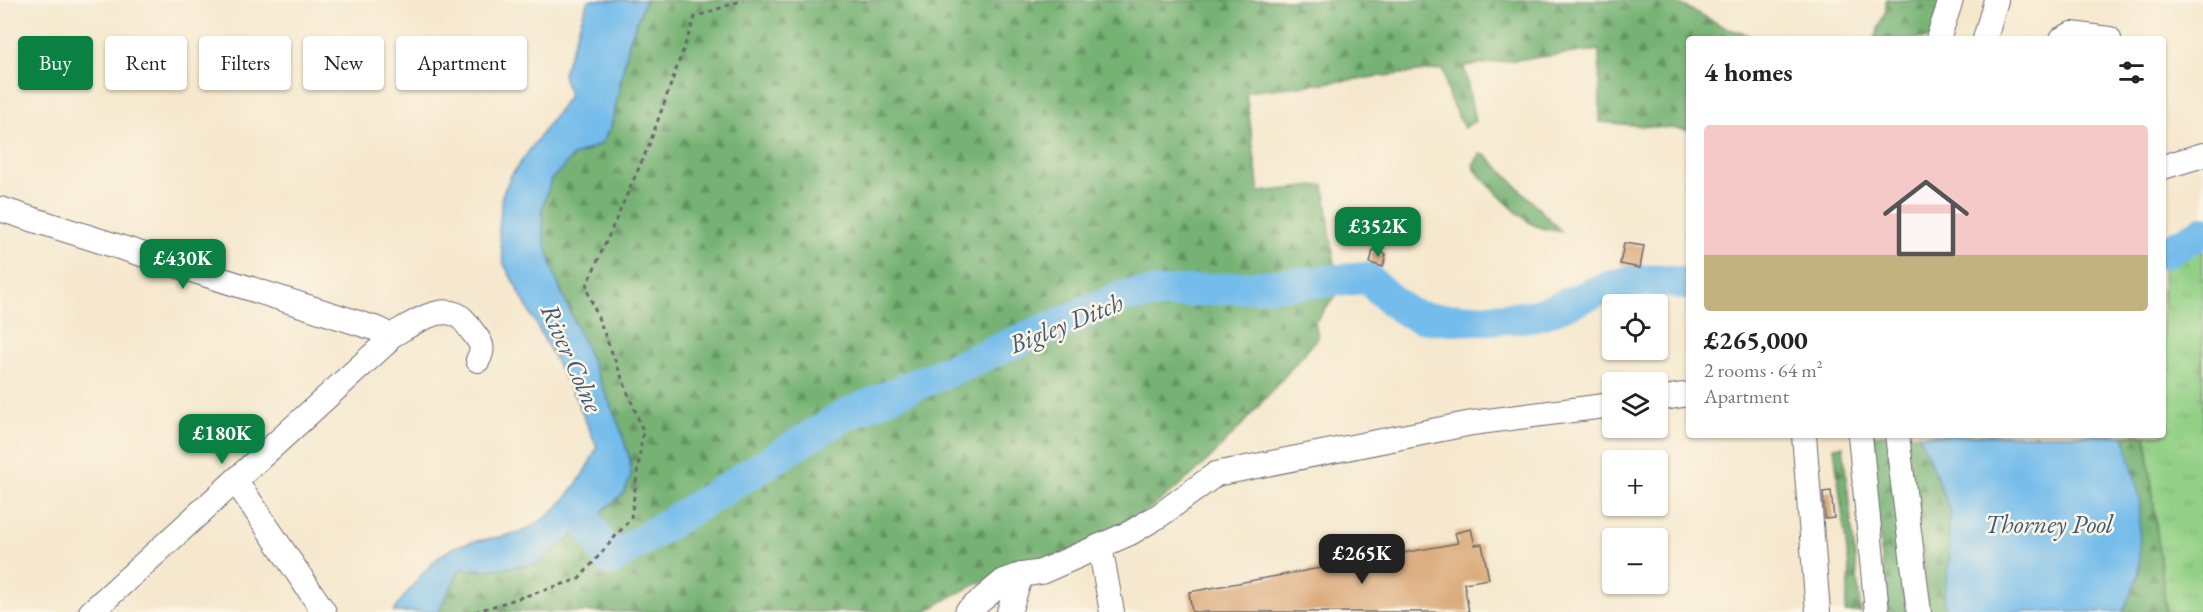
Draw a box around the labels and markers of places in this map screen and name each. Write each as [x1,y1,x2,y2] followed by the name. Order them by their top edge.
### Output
[1336,207,1420,258] pin: £352K
[141,239,225,290] pin: £430K
[180,414,264,465] pin: £180K
[1320,534,1404,585] pin: £265K

